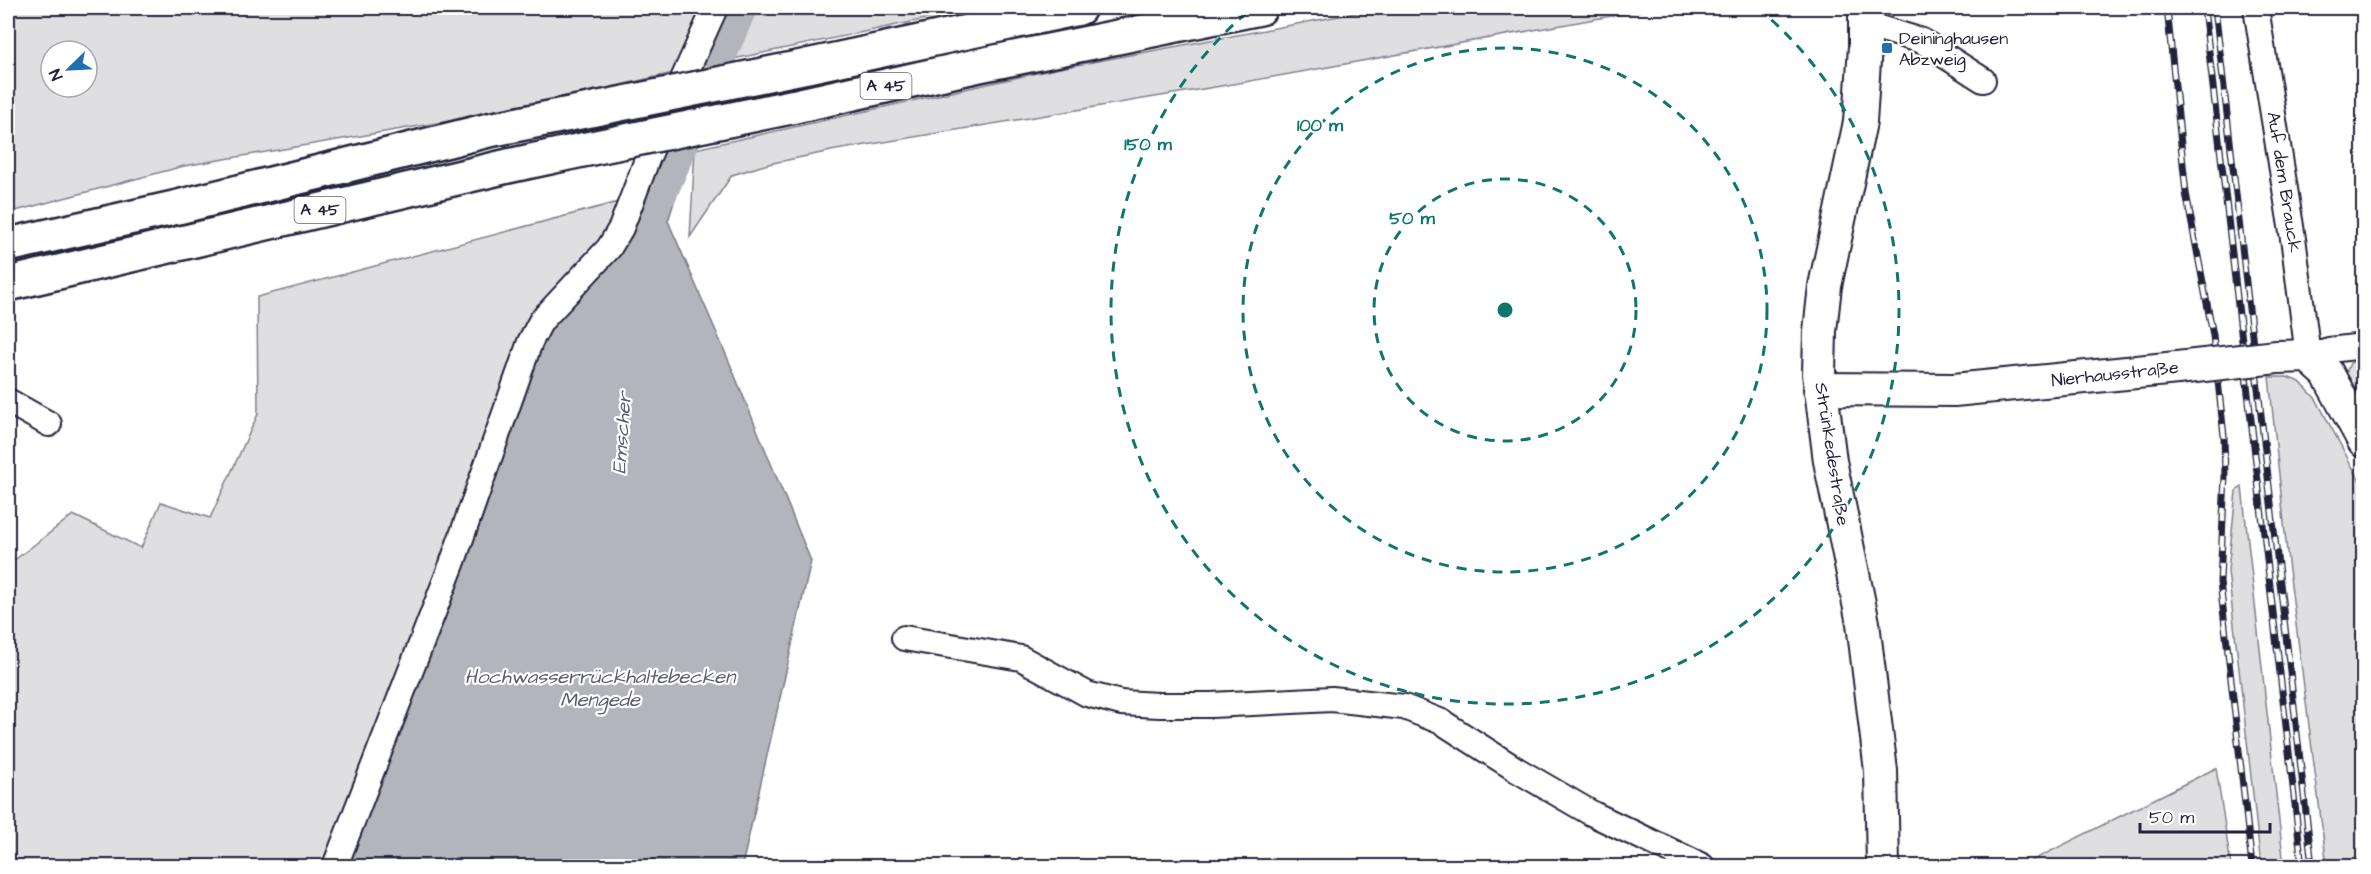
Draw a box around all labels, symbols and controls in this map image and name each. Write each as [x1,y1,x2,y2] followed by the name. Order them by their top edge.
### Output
[1899,26,2008,73] place label: Deininghausen Abzweig
[39,39,99,99] north arrow
[1880,41,1894,55] marker: Deininghausen Abzweig
[44,66,68,84] text: N
[860,73,912,99] road number: A 45
[2261,110,2307,254] street label: Auf dem Brauck
[1297,113,1344,138] text: 100 m
[1124,132,1173,157] text: 150 m
[294,197,346,223] road number: A 45
[1389,206,1436,231] text: 50 m
[1495,300,1515,320] centre of rings
[2050,355,2180,393] street label: Nierhausstraße
[1808,381,1856,528] street label: Strünkedestraße
[605,389,639,475] water label: Emscher
[465,663,737,715] water label: Hochwasserrückhaltebecken Mengede
[2140,796,2270,834] scale bar
[2149,805,2194,830] text: 50 m

